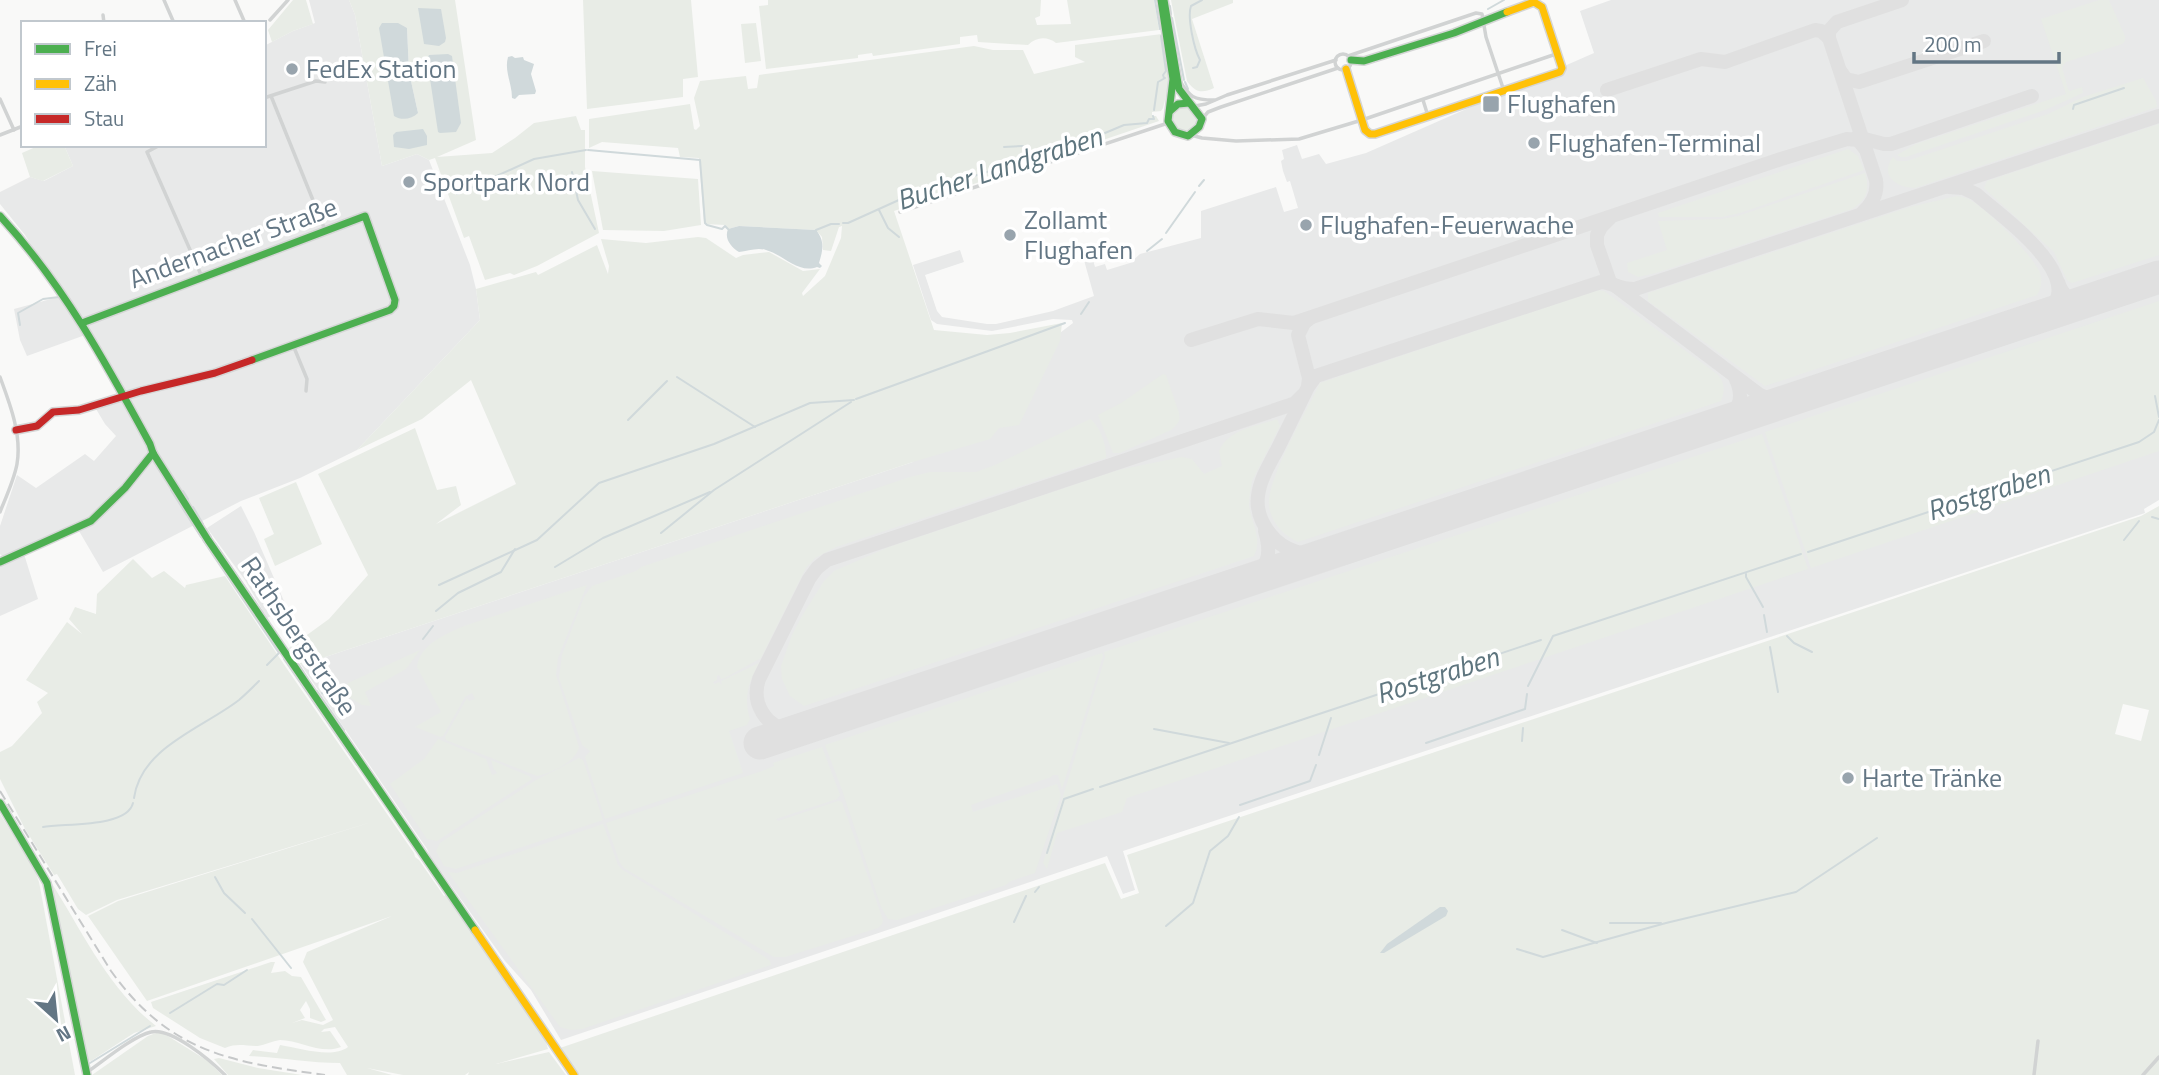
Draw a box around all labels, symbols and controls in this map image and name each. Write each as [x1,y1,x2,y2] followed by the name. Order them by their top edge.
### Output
[21,21,266,147] legend
[1914,21,2059,65] scale bar
[1924,28,1981,60] text: 200 m
[84,32,117,64] text: Frei
[306,49,456,88] place label: FedEx Station
[284,61,300,77] marker: FedEx Station
[84,67,117,99] text: Zäh
[1507,84,1616,123] place label: Flughafen
[1481,94,1501,114] marker: Flughafen
[84,102,124,134] text: Stau
[891,114,1108,221] water label: Bucher Landgraben
[1548,123,1761,162] place label: Flughafen-Terminal
[1526,135,1542,151] marker: Flughafen-Terminal
[423,162,590,201] place label: Sportpark Nord
[401,174,417,190] marker: Sportpark Nord
[123,187,342,298] street label: Andernacher Straße
[1024,200,1133,269] place label: Zollamt Flughafen
[1320,205,1574,244] place label: Flughafen-Feuerwache
[1298,217,1314,233] marker: Flughafen-Feuerwache
[1002,227,1018,243] marker: Zollamt Flughafen
[1921,451,2056,532] water label: Rostgraben
[232,548,367,723] street label: Rathsbergstraße
[1370,634,1505,715] water label: Rostgraben
[1862,758,2002,797] place label: Harte Tränke
[1840,770,1856,786] marker: Harte Tränke
[21,984,91,1054] north arrow
[51,1019,76,1051] text: N

